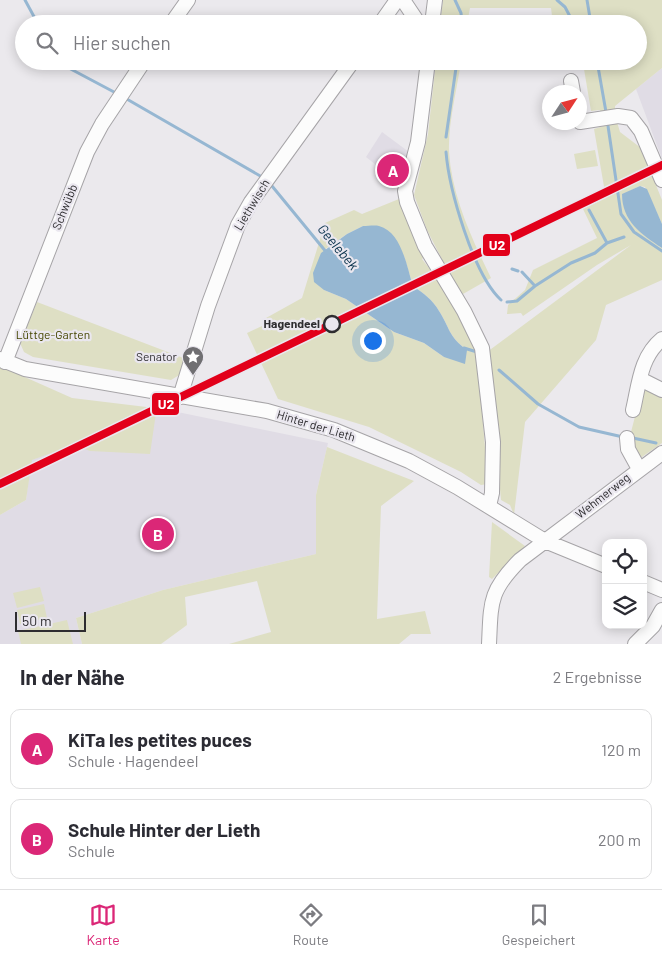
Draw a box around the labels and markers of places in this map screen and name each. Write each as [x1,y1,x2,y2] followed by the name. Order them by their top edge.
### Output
[377,151,409,189] pin: A
[323,315,341,333] marker: Hagendeel
[264,316,320,330] place label: Hagendeel
[181,345,205,376] place icon: Senator
[136,349,178,363] place label: Senator
[142,515,174,553] pin: B

